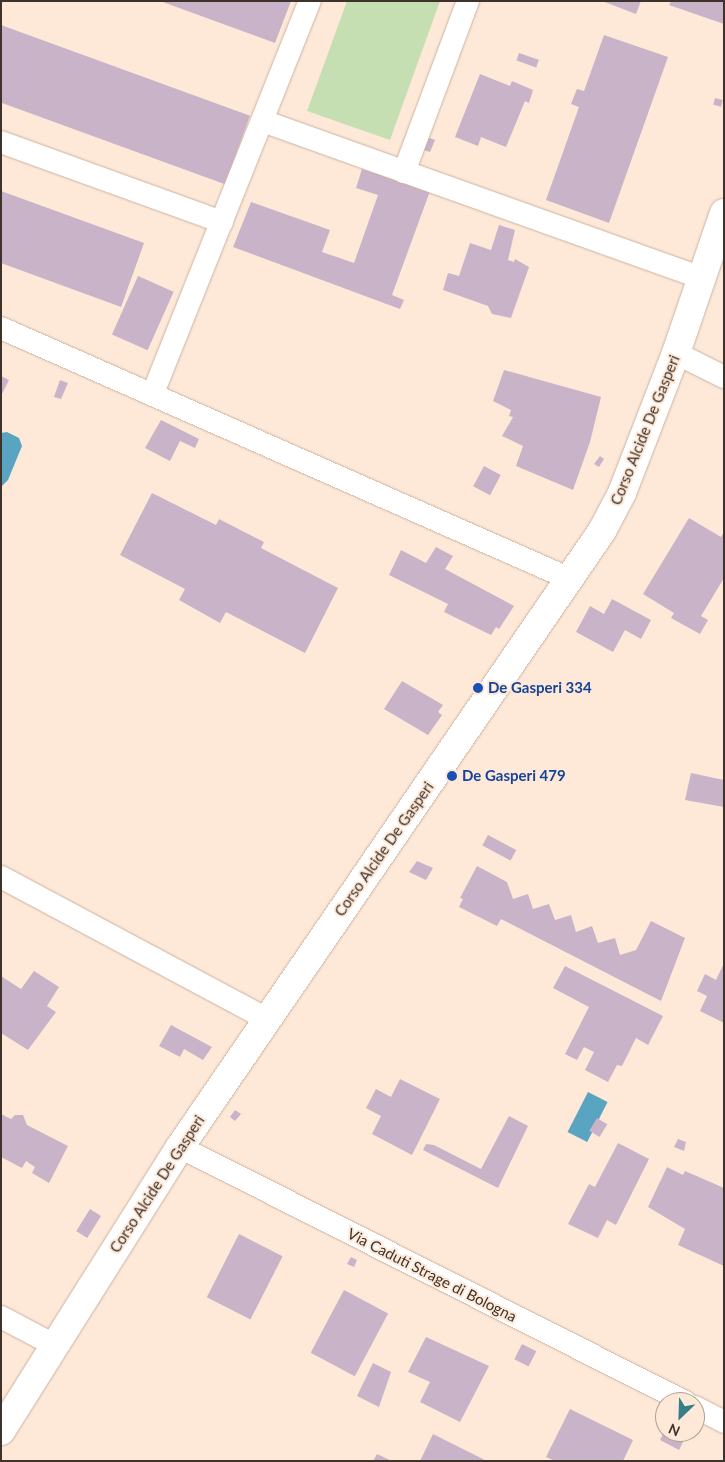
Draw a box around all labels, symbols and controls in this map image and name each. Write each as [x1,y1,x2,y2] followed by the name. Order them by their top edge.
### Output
[607,352,683,508] street label: Corso Alcide De Gasperi
[488,679,592,697] place label: De Gasperi 334
[472,682,484,694] marker: De Gasperi 334
[462,767,566,785] place label: De Gasperi 479
[446,770,458,782] marker: De Gasperi 479
[331,778,437,920] street label: Corso Alcide De Gasperi
[106,1112,208,1256] street label: Corso Alcide De Gasperi
[344,1224,520,1326] street label: Via Caduti Strage di Bologna
[655,1392,705,1442] north arrow
[666,1420,682,1440] text: N

